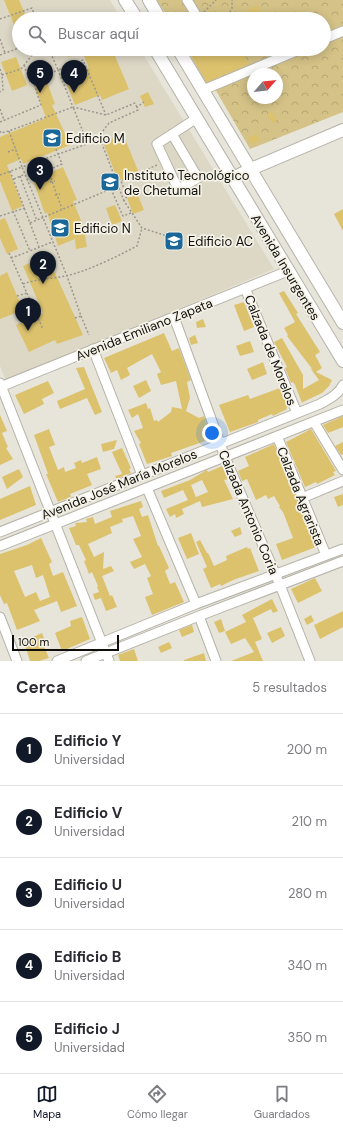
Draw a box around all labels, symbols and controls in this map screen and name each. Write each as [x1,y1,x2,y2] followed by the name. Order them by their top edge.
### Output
[12,12,331,56] search box
[26,23,48,45] icon: search
[58,24,139,44] text: Buscar aquí
[27,60,53,93] pin: 5
[61,60,87,93] pin: 4
[247,68,283,104] north arrow
[41,127,63,149] school or university icon: Edificio M
[66,130,125,147] place label: Edificio M
[27,157,53,190] pin: 3
[124,167,250,199] place label: Instituto Tecnológico de Chetumal
[99,171,121,193] school or university icon: Instituto Tecnológico de Chetumal
[247,211,324,323] street label: Avenida Insurgentes
[49,217,71,239] school or university icon: Edificio N
[74,220,131,237] place label: Edificio N
[163,230,185,252] school or university icon: Edificio AC
[188,233,253,250] place label: Edificio AC
[30,251,56,284] pin: 2
[241,292,300,408] street label: Calzada de Morelos
[73,294,215,365] street label: Avenida Emiliano Zapata
[15,298,41,331] pin: 1
[202,423,222,443] your location
[273,444,328,548] street label: Calzada Agrarista
[39,445,200,524] street label: Avenida José María Morelos
[215,447,282,577] street label: Calzada Antonio Coria
[12,633,119,652] scale bar
[18,635,49,649] text: 100 m
[16,676,66,698] text: Cerca
[252,679,327,696] text: 5 resultados
[54,731,121,751] text: Edificio Y
[27,741,31,758] text: 1
[287,741,327,758] text: 200 m
[54,751,125,768] text: Universidad
[54,803,122,823] text: Edificio V
[25,813,33,830] text: 2
[292,813,327,830] text: 210 m
[54,823,125,840] text: Universidad
[54,875,122,895] text: Edificio U
[25,885,33,902] text: 3
[288,885,327,902] text: 280 m
[54,895,125,912] text: Universidad
[54,947,121,967] text: Edificio B
[25,957,33,974] text: 4
[287,957,327,974] text: 340 m
[54,967,125,984] text: Universidad
[54,1019,120,1039] text: Edificio J
[25,1029,33,1046] text: 5
[287,1029,327,1046] text: 350 m
[54,1039,125,1056] text: Universidad
[33,1083,61,1121] tab: Mapa
[127,1083,188,1121] tab: Cómo llegar
[254,1083,310,1121] tab: Guardados

